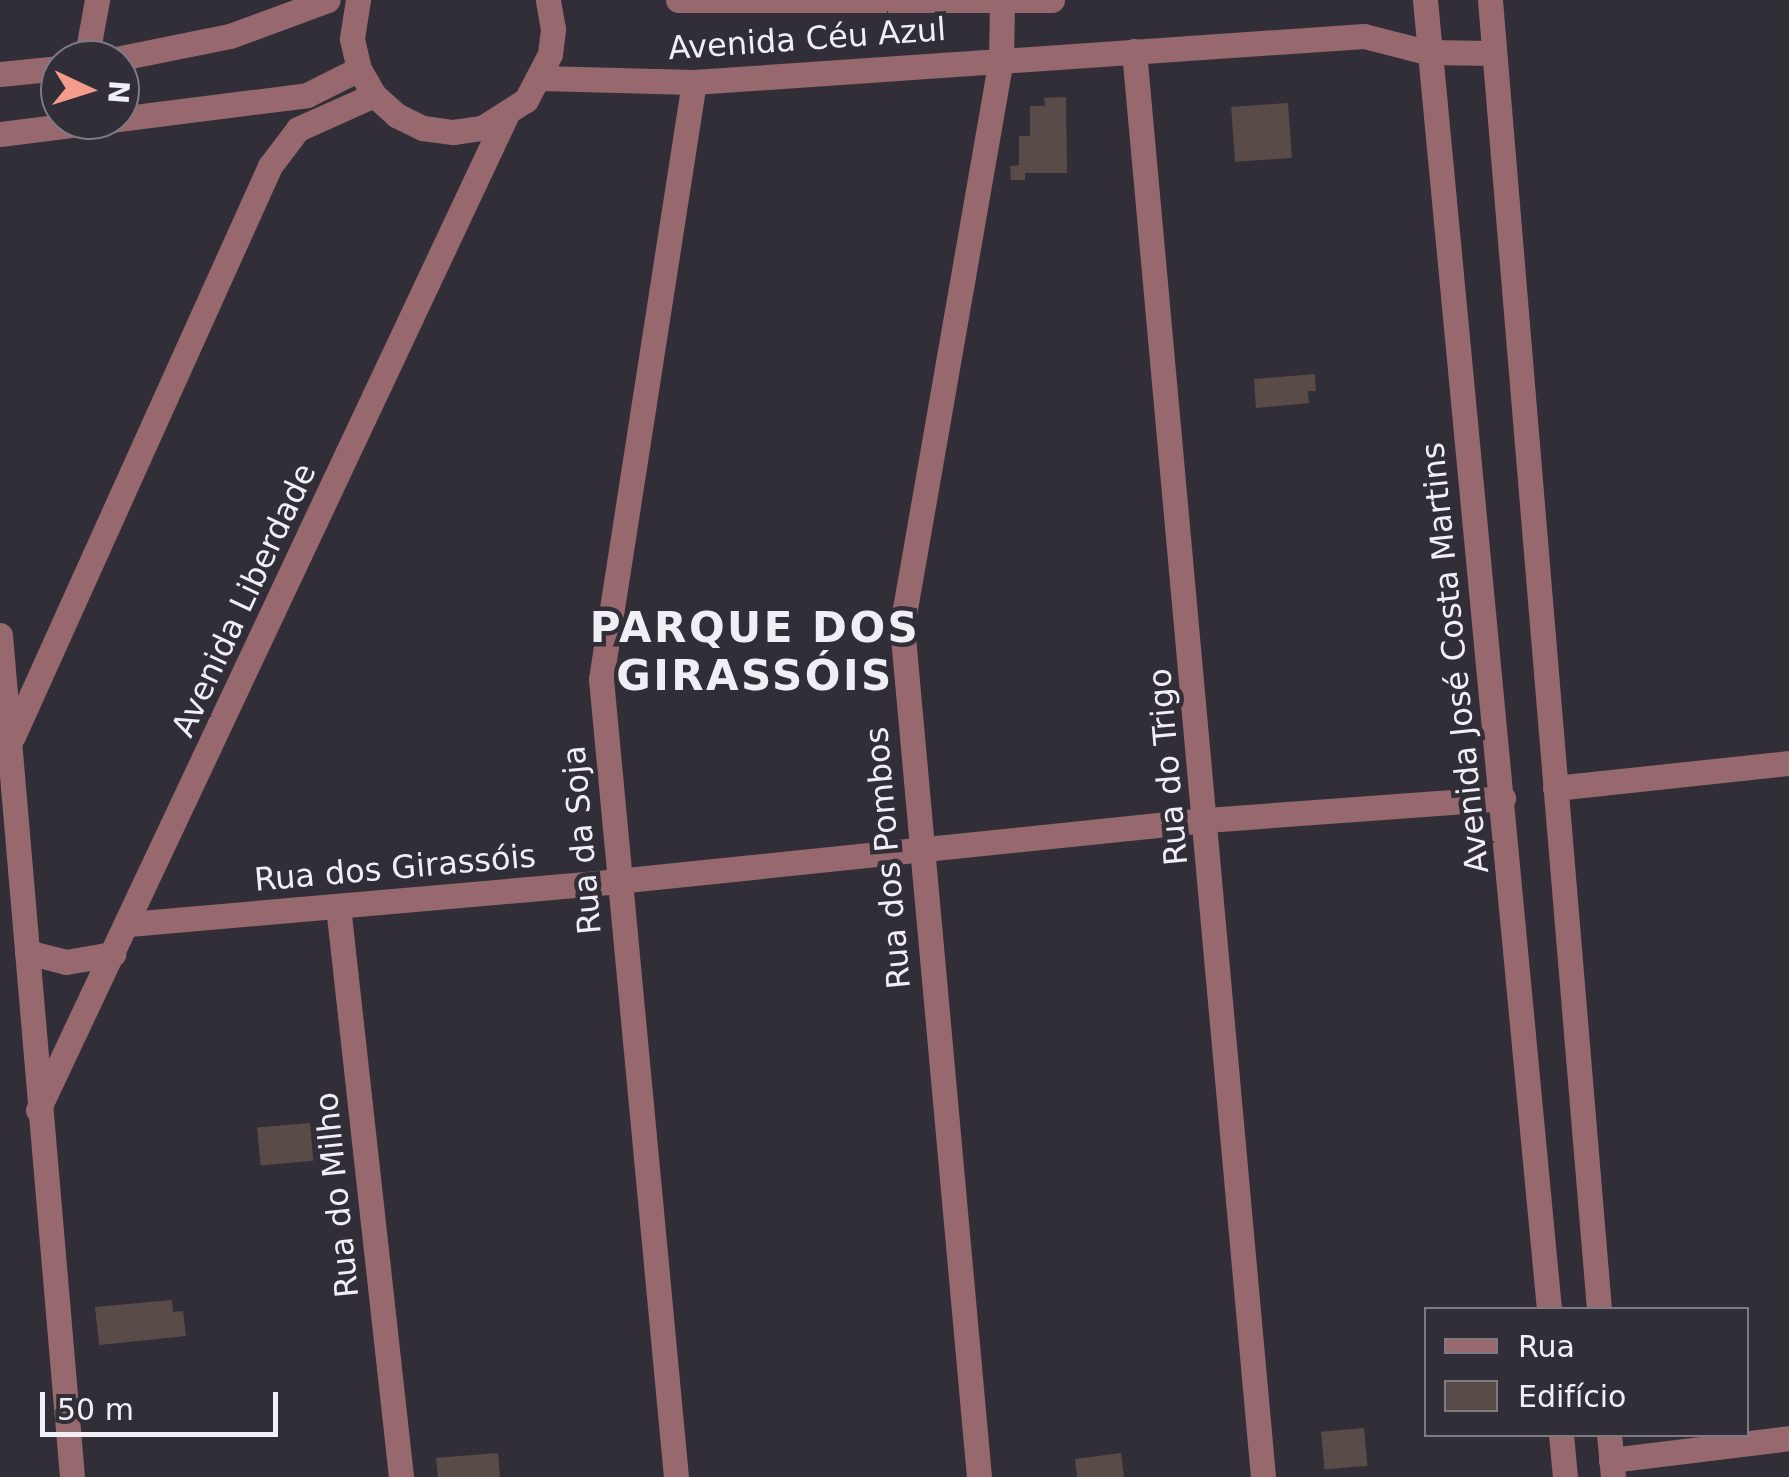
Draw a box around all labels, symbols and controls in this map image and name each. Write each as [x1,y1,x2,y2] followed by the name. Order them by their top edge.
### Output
[667,10,947,68] street label: Avenida Céu Azul
[40,40,140,140] north arrow
[101,79,136,105] text: N
[1413,441,1497,875] street label: Avenida José Costa Martins
[164,457,324,743] street label: Avenida Liberdade
[590,603,920,701] district label: PARQUE DOS GIRASSÓIS
[1140,667,1196,867] street label: Rua do Trigo
[857,725,919,991] street label: Rua dos Pombos
[555,744,609,936] street label: Rua da Soja
[253,837,537,899] street label: Rua dos Girassóis
[307,1090,367,1300] street label: Rua do Milho
[1424,1307,1749,1437] legend
[1518,1329,1575,1364] text: Rua
[45,1372,282,1434] scale bar
[1518,1379,1626,1414] text: Edifício
[57,1392,134,1427] text: 50 m

